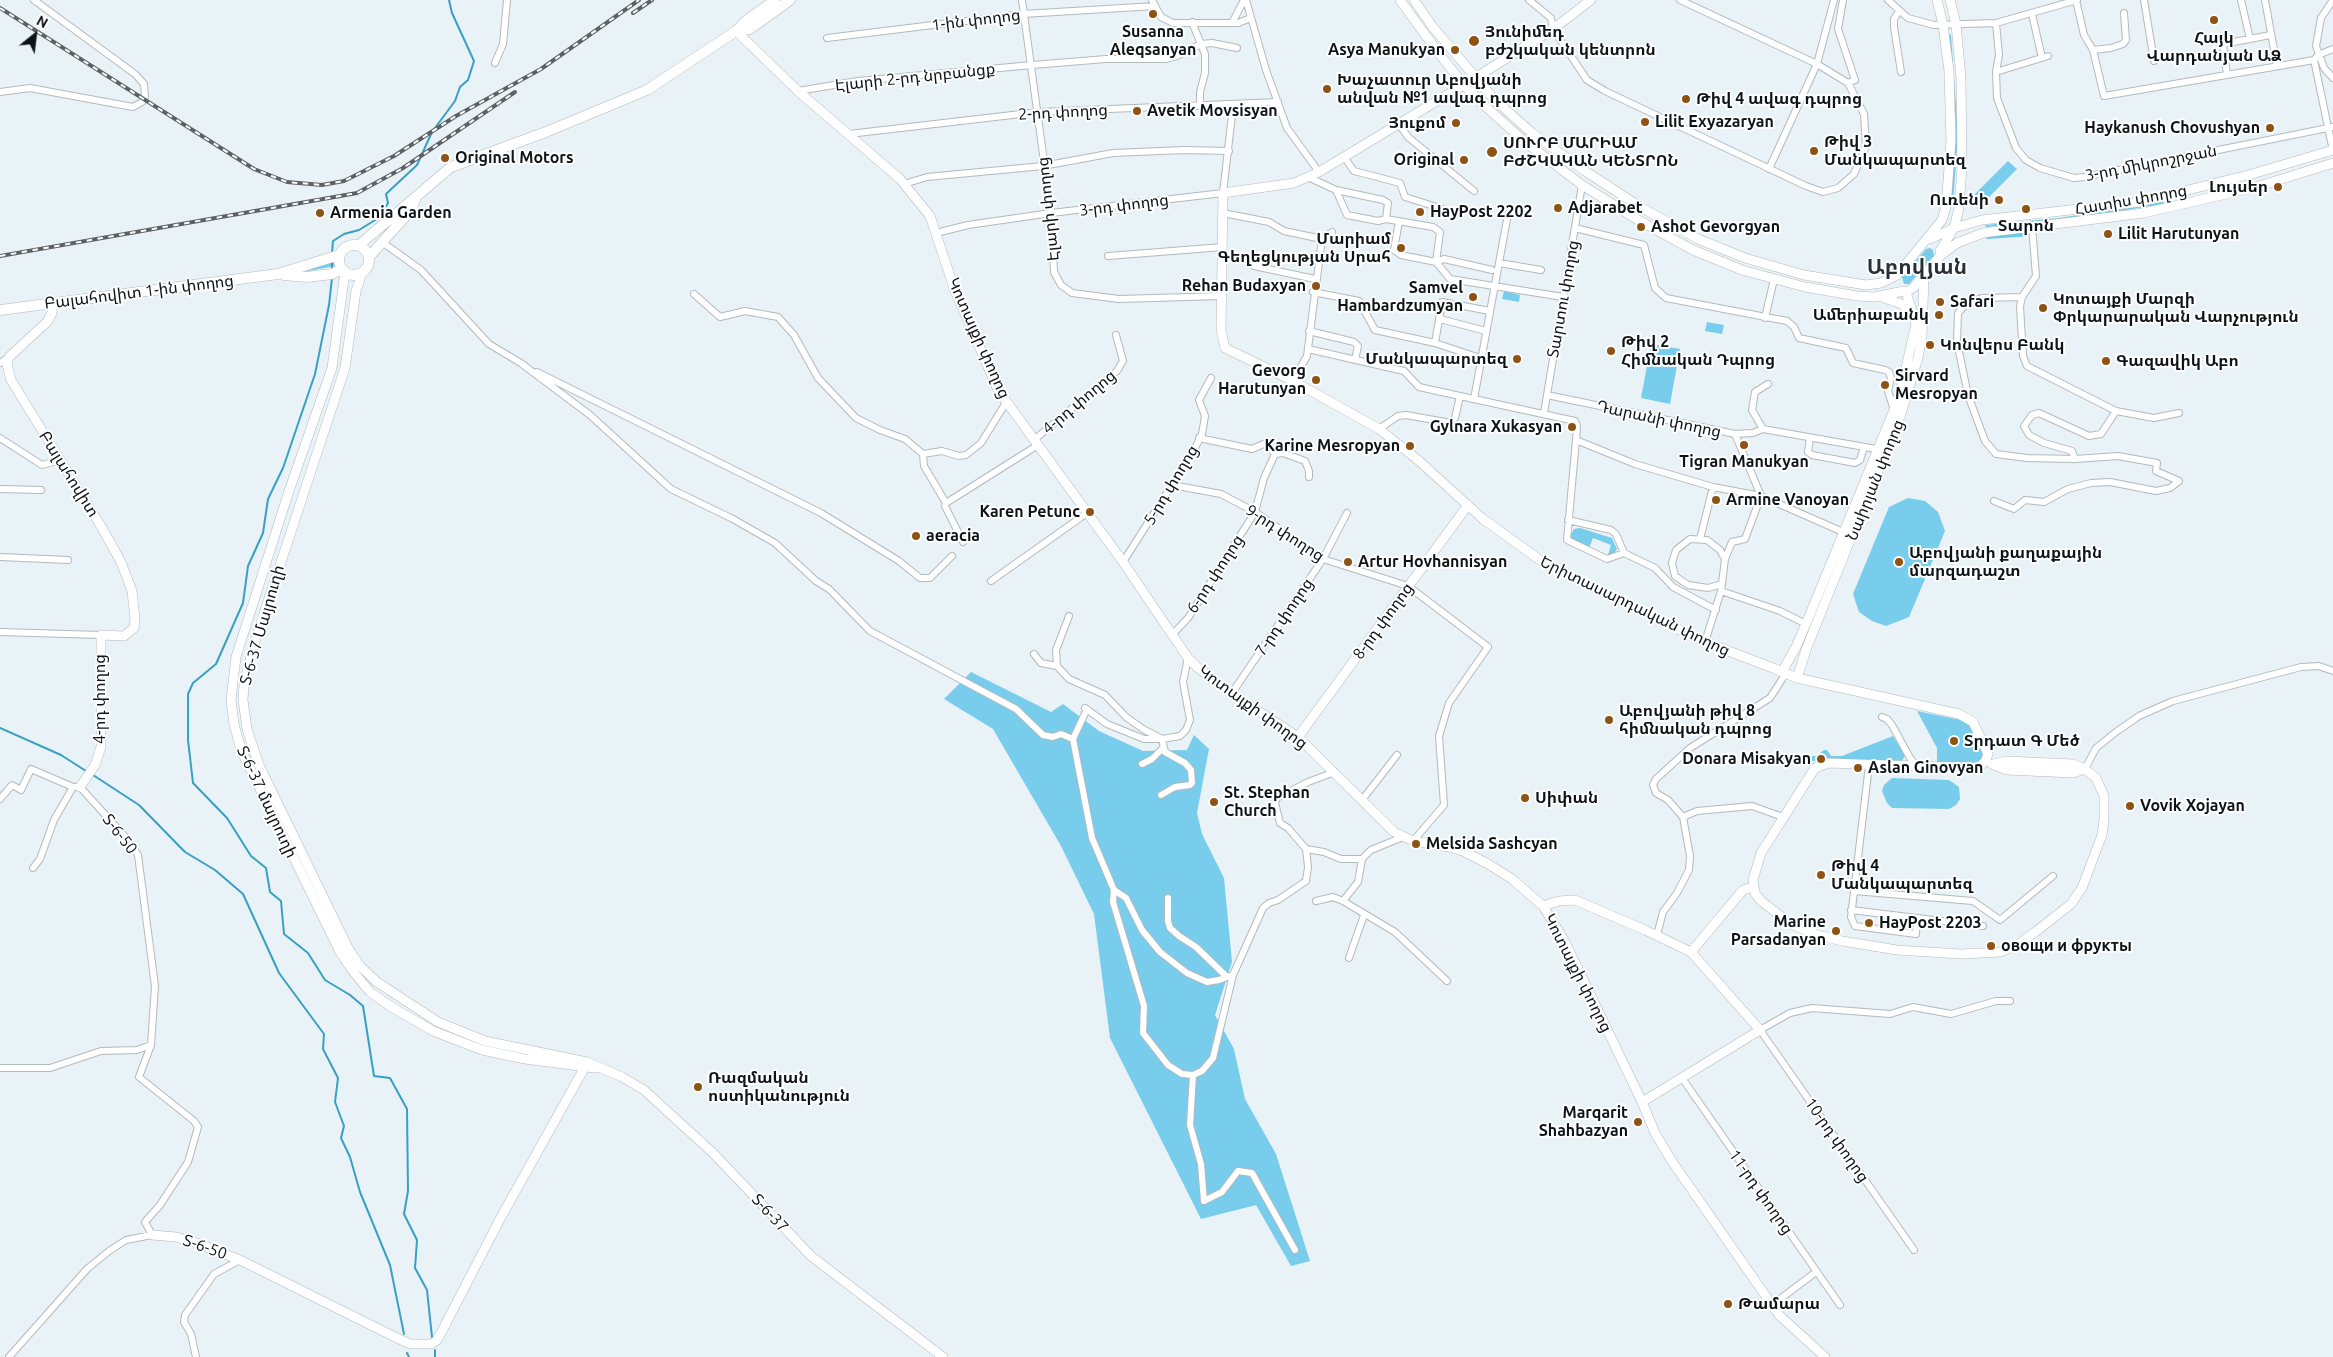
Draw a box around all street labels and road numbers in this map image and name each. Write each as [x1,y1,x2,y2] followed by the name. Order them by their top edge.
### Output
[931,5,1021,35] street label: 1-ին փողոց
[834,59,996,95] street label: Էլարի 2-րդ նրբանցք
[1018,100,1108,124] street label: 2-րդ փողոց
[2083,141,2219,185] street label: 3-րդ միկրոշրջան
[1033,156,1063,262] street label: Էլարի փողոց
[2073,181,2189,219] street label: Հատիս փողոց
[1078,190,1170,220] street label: 3-րդ փողոց
[1543,239,1583,359] street label: Տարտու փողոց
[43,271,235,313] street label: Բալահովիտ 1-ին փողոց
[944,275,1014,401] street label: Կոտայքի փողոց
[1038,366,1120,438] street label: 4-րդ փողոց
[1595,396,1723,442] street label: Դարանի փողոց
[1842,417,1908,543] street label: Նաիրյան փողոց
[35,427,103,521] street label: Բալահովիտ
[1140,442,1202,528] street label: 5-րդ փողոց
[1242,500,1328,566] street label: 9-րդ փողոց
[1182,531,1248,617] street label: 6-րդ փողոց
[1537,552,1733,660] street label: Երիտասարդական փողոց
[236,563,288,687] street label: Տ-6-37 Մայրուղի
[1251,574,1317,660] street label: 7-րդ փողոց
[1349,579,1417,663] street label: 8-րդ փողոց
[90,654,110,744] street label: 4-րդ փողոց
[1195,661,1311,753] street label: Կոտայքի փողոց
[233,743,301,861] street label: Տ-6-37 մայրուղի
[98,810,142,858] street label: Տ-6-50
[1540,911,1616,1035] street label: Կոտայքի փողոց
[1801,1094,1873,1186] street label: 10-րդ փողոց
[1725,1146,1797,1238] street label: 11-րդ փողոց
[747,1190,793,1236] street label: Տ-6-37
[180,1231,230,1263] street label: Տ-6-50

